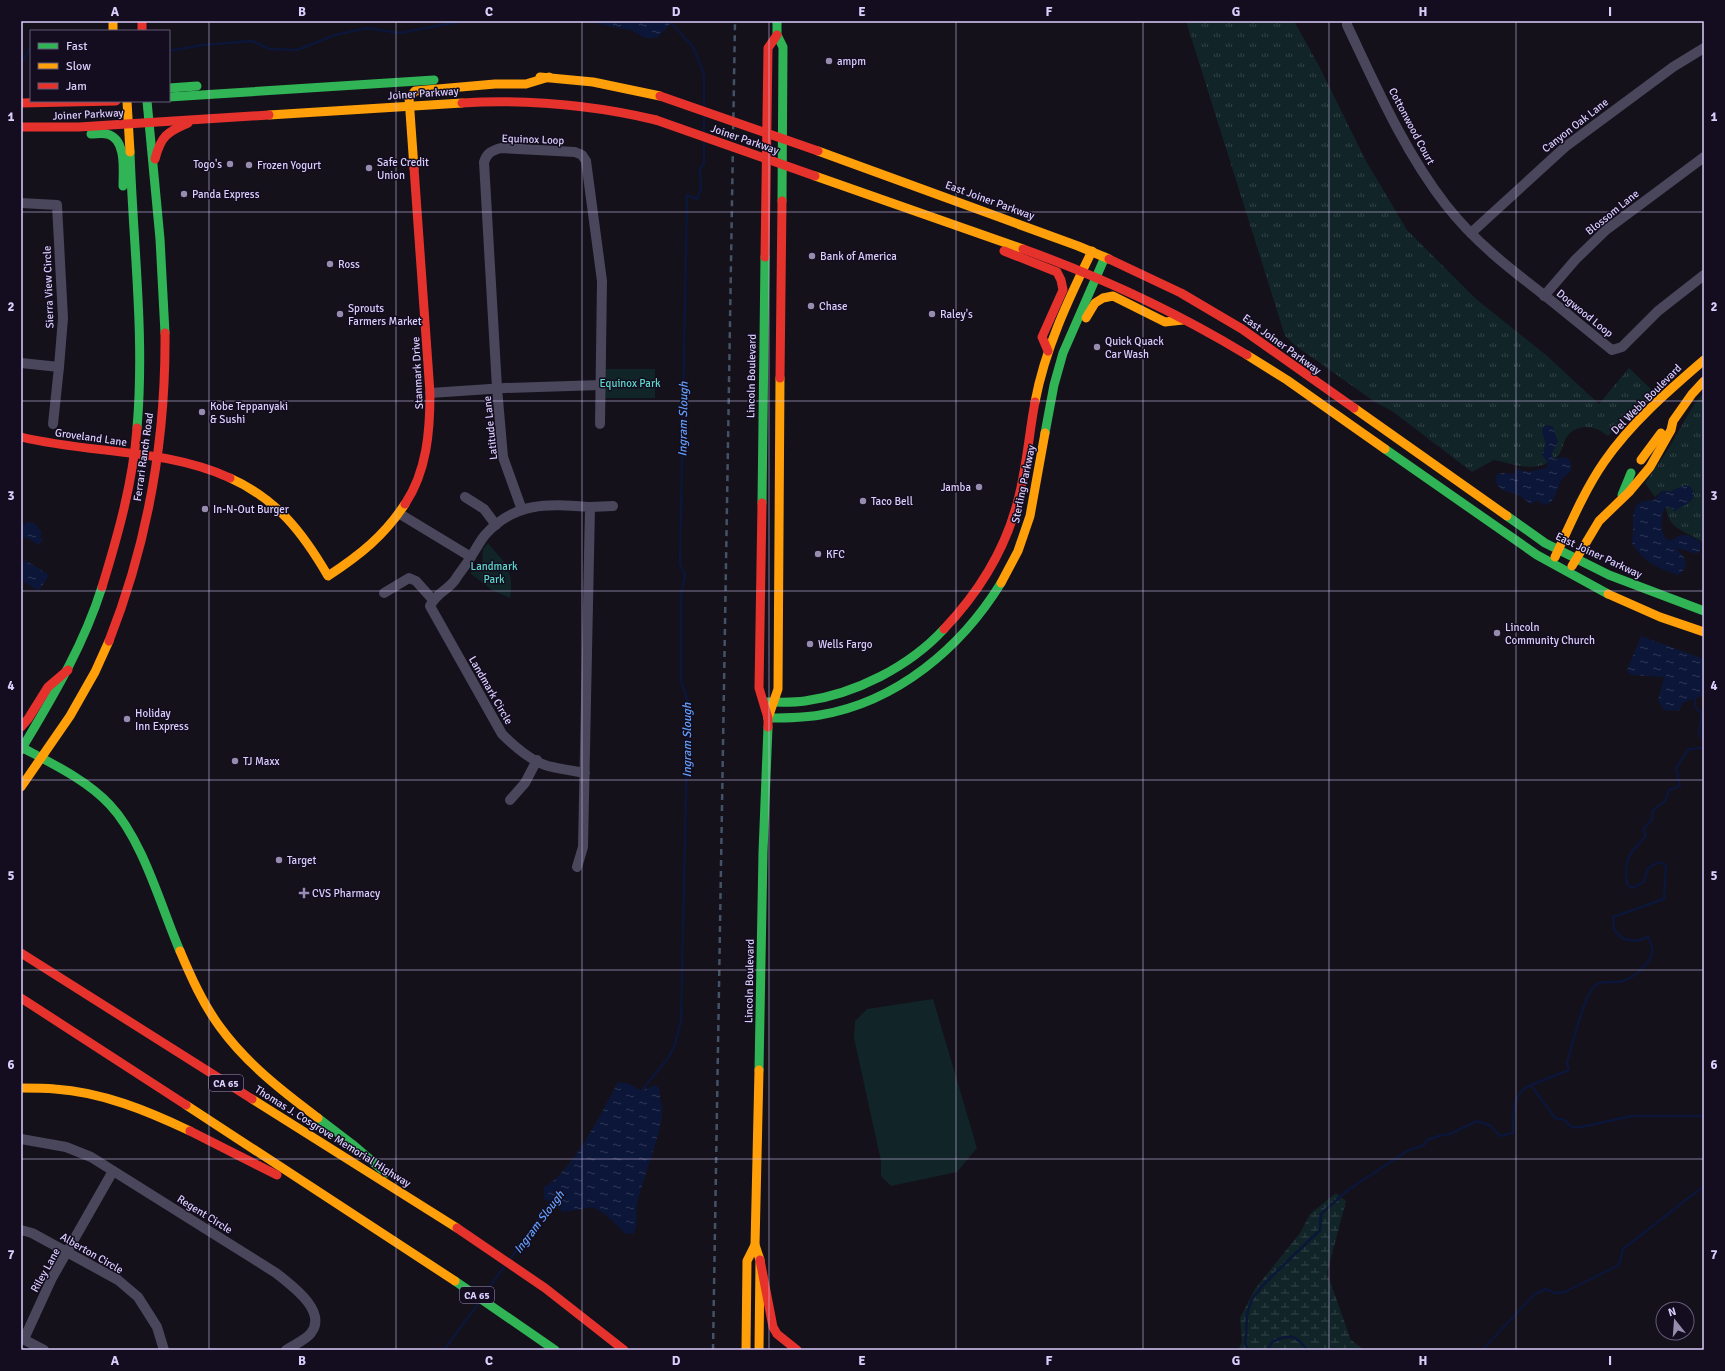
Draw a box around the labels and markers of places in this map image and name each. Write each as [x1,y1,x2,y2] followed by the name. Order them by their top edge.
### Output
[837,55,866,68] place label: ampm
[824,56,834,66] marker: ampm
[377,156,429,182] place label: Safe Credit Union
[193,158,222,171] place label: Togo's
[225,159,235,169] marker: Togo's
[257,159,321,172] place label: Frozen Yogurt
[244,160,254,170] marker: Frozen Yogurt
[364,163,374,173] marker: Safe Credit Union
[192,188,260,201] place label: Panda Express
[179,189,189,199] marker: Panda Express
[820,250,897,263] place label: Bank of America
[807,251,817,261] marker: Bank of America
[338,258,360,271] place label: Ross
[325,259,335,269] marker: Ross
[819,300,848,313] place label: Chase
[806,301,816,311] marker: Chase
[348,302,422,328] place label: Sprouts Farmers Market
[940,308,973,321] place label: Raley's
[335,309,345,319] marker: Sprouts Farmers Market
[927,309,937,319] marker: Raley's
[1105,335,1164,361] place label: Quick Quack Car Wash
[1092,342,1102,352] marker: Quick Quack Car Wash
[210,400,288,426] place label: Kobe Teppanyaki & Sushi
[197,407,207,417] marker: Kobe Teppanyaki & Sushi
[941,481,971,494] place label: Jamba
[974,482,984,492] marker: Jamba
[871,495,913,508] place label: Taco Bell
[858,496,868,506] marker: Taco Bell
[213,503,289,516] place label: In-N-Out Burger
[200,504,210,514] marker: In-N-Out Burger
[826,548,845,561] place label: KFC
[813,549,823,559] marker: KFC
[1505,621,1595,647] place label: Lincoln Community Church
[1492,628,1502,638] marker: Lincoln Community Church
[818,638,873,651] place label: Wells Fargo
[805,639,815,649] marker: Wells Fargo
[135,707,189,733] place label: Holiday Inn Express
[122,714,132,724] marker: Holiday Inn Express
[243,755,280,768] place label: TJ Maxx
[230,756,240,766] marker: TJ Maxx
[287,854,316,867] place label: Target
[274,855,284,865] marker: Target
[312,887,381,900] place label: CVS Pharmacy
[299,888,309,898] marker: CVS Pharmacy

